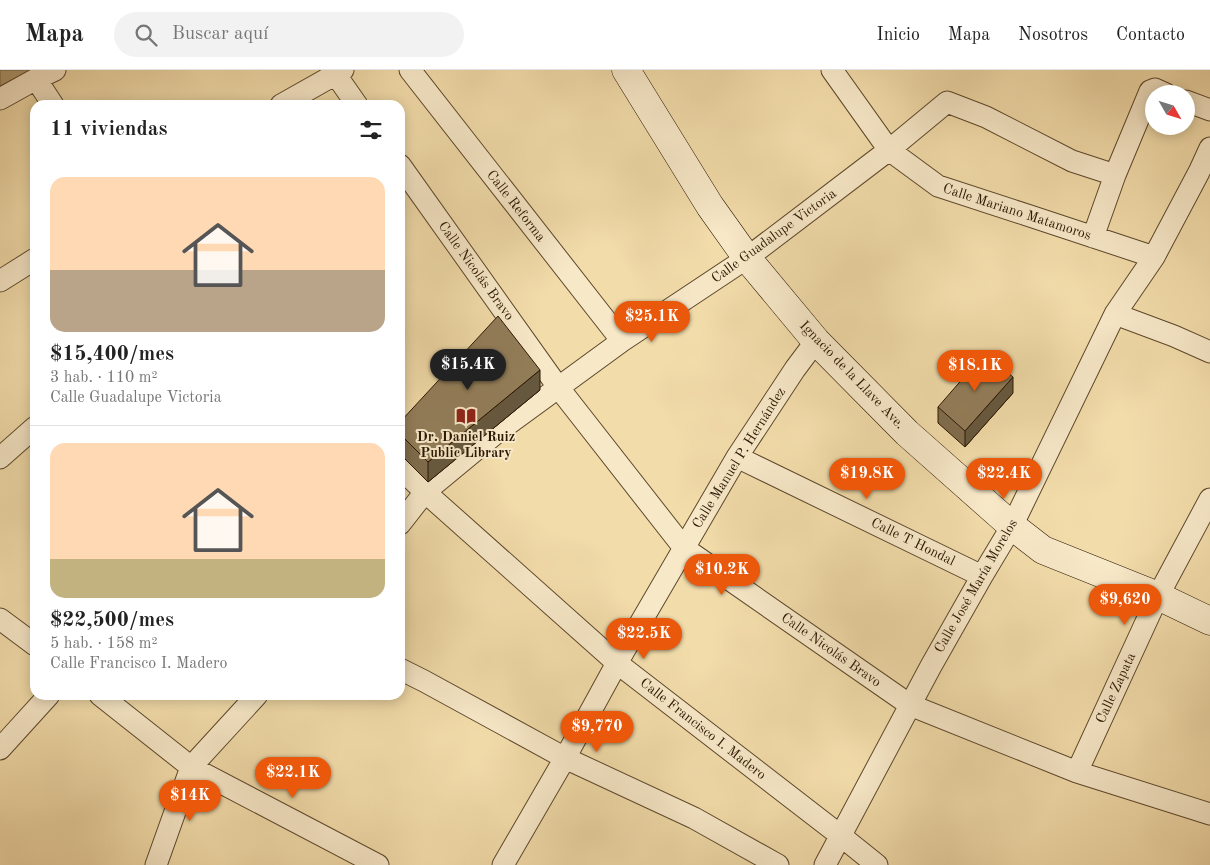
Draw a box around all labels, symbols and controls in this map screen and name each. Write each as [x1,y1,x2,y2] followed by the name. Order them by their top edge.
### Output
[114,12,464,57] search box
[132,21,160,49] icon: search
[25,23,84,47] text: Mapa
[172,25,268,44] text: Buscar aquí
[877,26,920,44] text: Inicio
[948,26,990,44] text: Mapa
[1018,26,1088,44] text: Nosotros
[1116,26,1185,44] text: Contacto
[1145,85,1195,135] north arrow
[1145,85,1195,135] map controls
[357,116,385,144] icon: filters
[50,119,168,140] text: 11 viviendas
[484,168,548,244] street label: Calle Reforma
[941,181,1093,243] street label: Calle Mariano Matamoros
[709,186,839,286] street label: Calle Guadalupe Victoria
[173,210,263,300] icon: home
[436,219,516,323] street label: Calle Nicolás Bravo
[611,300,693,343] pin: $25.1K
[625,309,679,325] text: $25.1K
[797,318,907,432] street label: Ignacio de la Llave Ave.
[50,344,174,365] text: $15,400/mes
[427,348,509,391] pin: $15.4K
[934,350,1016,392] pin: $18.1K
[441,357,495,373] text: $15.4K
[948,358,1002,374] text: $18.1K
[50,370,158,386] text: 3 hab. · 110 m²
[690,385,788,531] street label: Calle Manuel P. Hernández
[50,390,222,406] text: Calle Guadalupe Victoria
[455,405,477,427] library icon: Dr. Daniel Ruiz Public Library
[417,430,515,460] place label: Dr. Daniel Ruiz Public Library
[826,458,908,500] pin: $19.8K
[963,458,1045,500] pin: $22.4K
[840,466,894,482] text: $19.8K
[977,466,1031,482] text: $22.4K
[173,475,263,565] icon: home
[869,516,957,568] street label: Calle T Hondal
[932,517,1020,655] street label: Calle José María Morelos
[681,554,763,596] pin: $10.2K
[695,562,749,578] text: $10.2K
[1084,584,1166,626] pin: $9,620
[1100,592,1150,608] text: $9,620
[50,610,174,631] text: $22,500/mes
[779,610,883,690] street label: Calle Nicolás Bravo
[603,618,685,660] pin: $22.5K
[617,626,671,642] text: $22.5K
[50,636,158,652] text: 5 hab. · 158 m²
[1094,650,1138,726] street label: Calle Zapata
[50,656,227,672] text: Calle Francisco I. Madero
[638,676,769,782] street label: Calle Francisco I. Madero
[556,710,638,753] pin: $9,770
[572,719,622,735] text: $9,770
[252,756,334,799] pin: $22.1K
[266,765,320,781] text: $22.1K
[160,780,220,822] pin: $14K
[170,788,210,804] text: $14K

